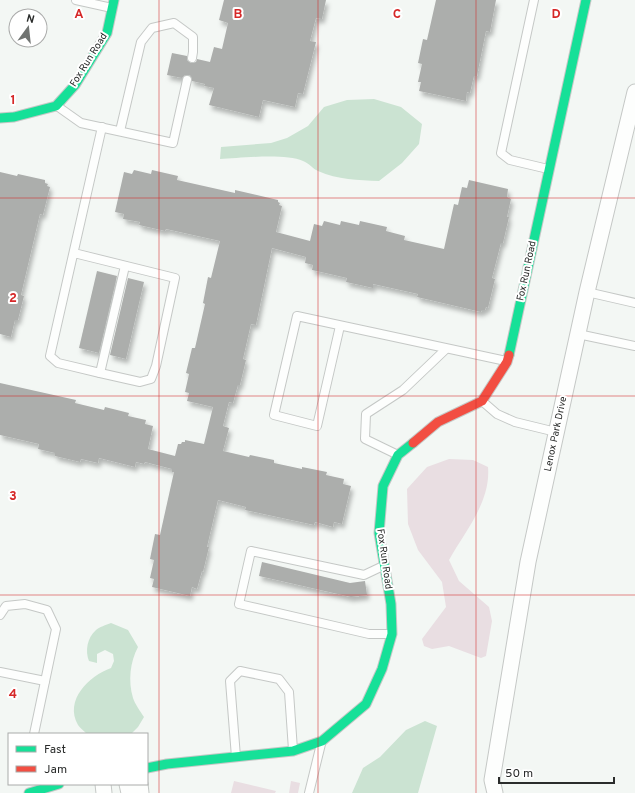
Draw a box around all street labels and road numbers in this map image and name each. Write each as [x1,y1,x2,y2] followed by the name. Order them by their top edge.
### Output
[67,31,111,89] street label: Fox Run Road
[514,240,540,302] street label: Fox Run Road
[542,395,570,473] street label: Lenox Park Drive
[373,528,395,590] street label: Fox Run Road

